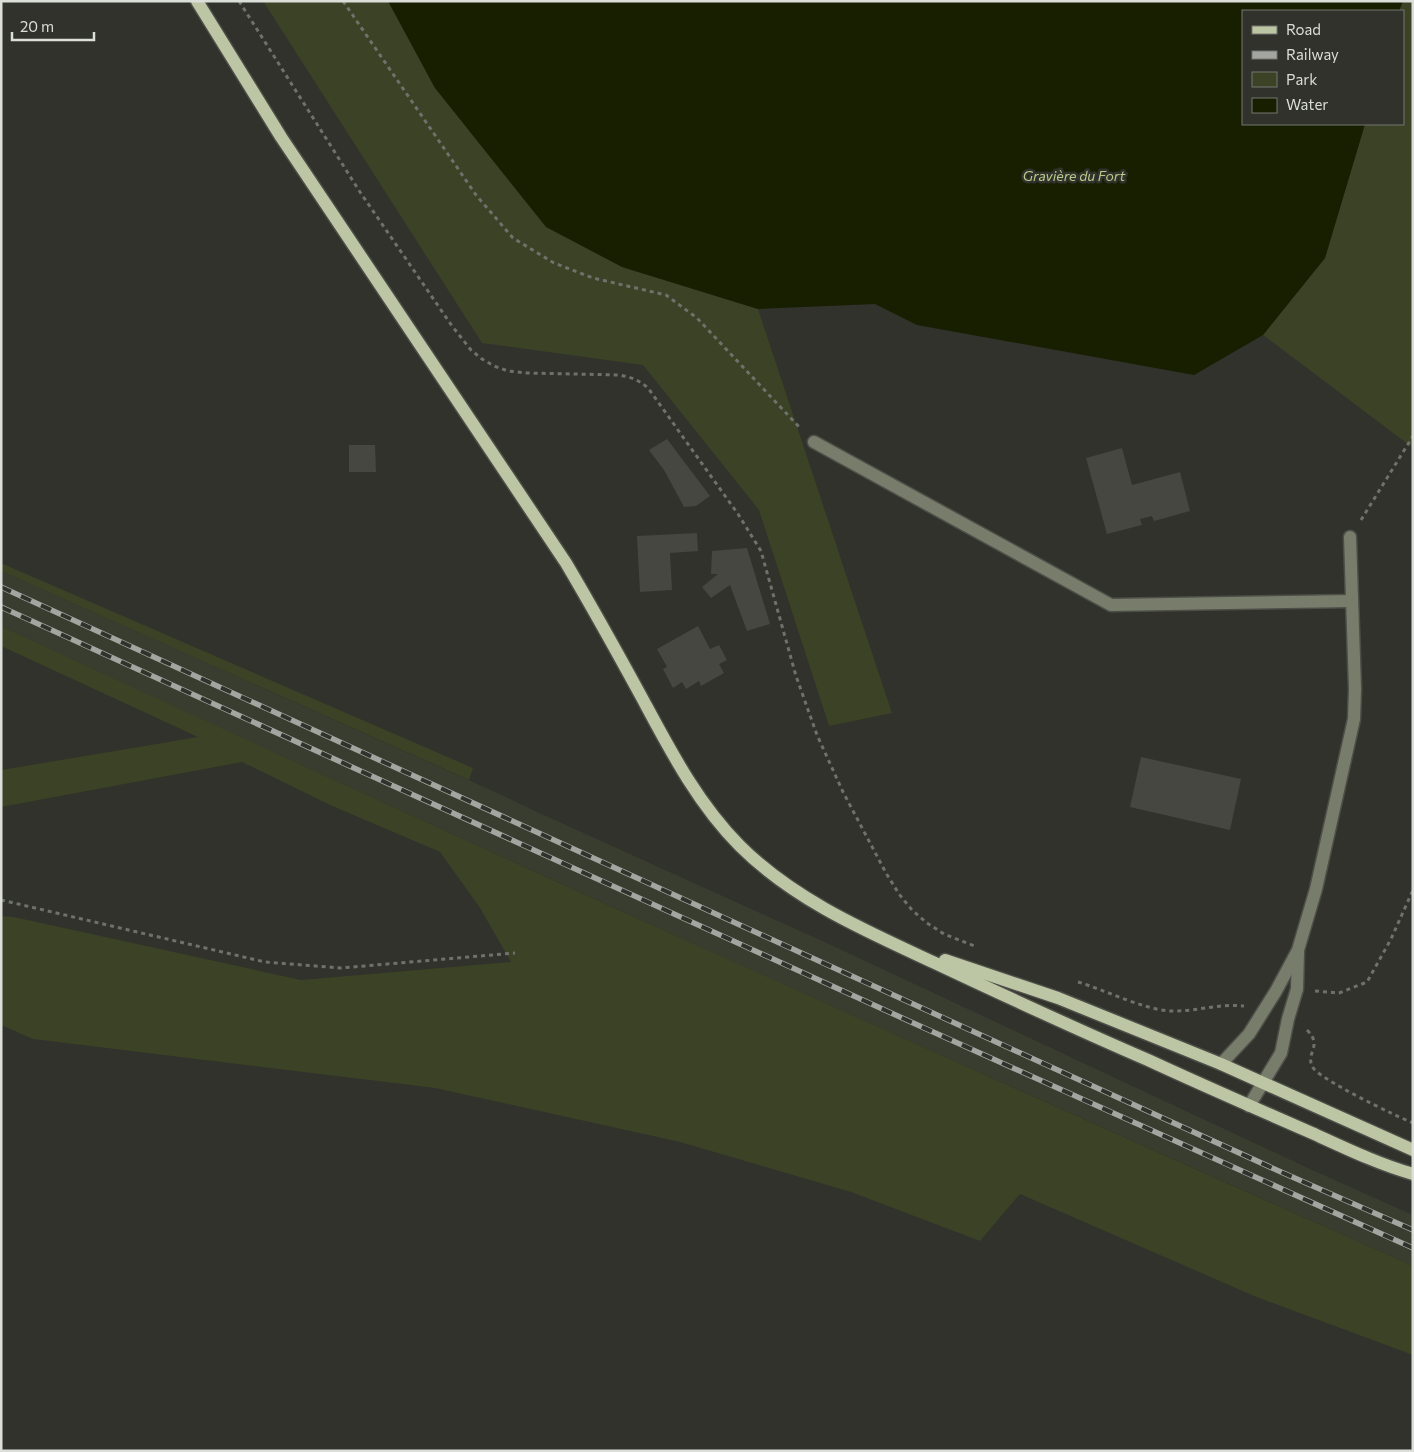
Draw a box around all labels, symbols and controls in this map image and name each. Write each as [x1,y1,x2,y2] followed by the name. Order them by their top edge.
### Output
[12,10,95,42] scale bar
[1242,10,1404,125] legend
[20,17,54,35] text: 20 m
[1286,20,1321,38] text: Road
[1286,45,1339,63] text: Railway
[1286,70,1317,88] text: Park
[1286,95,1328,113] text: Water
[1023,167,1125,184] water label: Gravière du Fort

